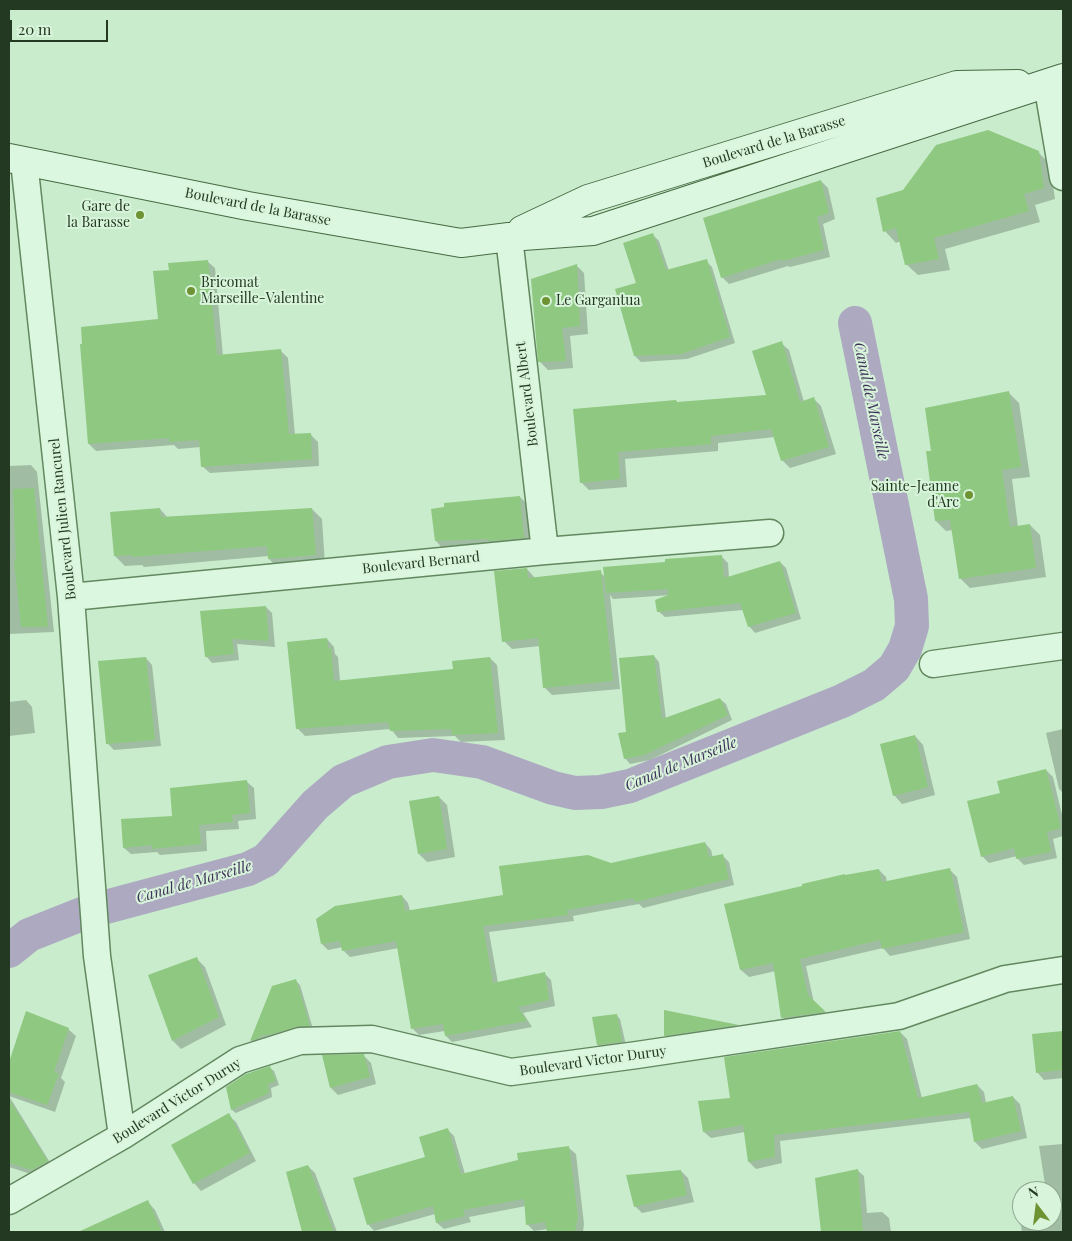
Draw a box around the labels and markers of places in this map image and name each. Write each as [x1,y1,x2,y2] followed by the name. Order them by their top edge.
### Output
[67,199,130,232] place label: Gare de la Barasse
[134,209,146,221] marker: Gare de la Barasse
[201,275,324,308] place label: Bricomat Marseille-Valentine
[185,285,197,297] marker: Bricomat Marseille-Valentine
[556,293,640,309] place label: Le Gargantua
[540,295,552,307] marker: Le Gargantua
[871,479,959,512] place label: Sainte-Jeanne d'Arc
[963,489,975,501] marker: Sainte-Jeanne d'Arc

